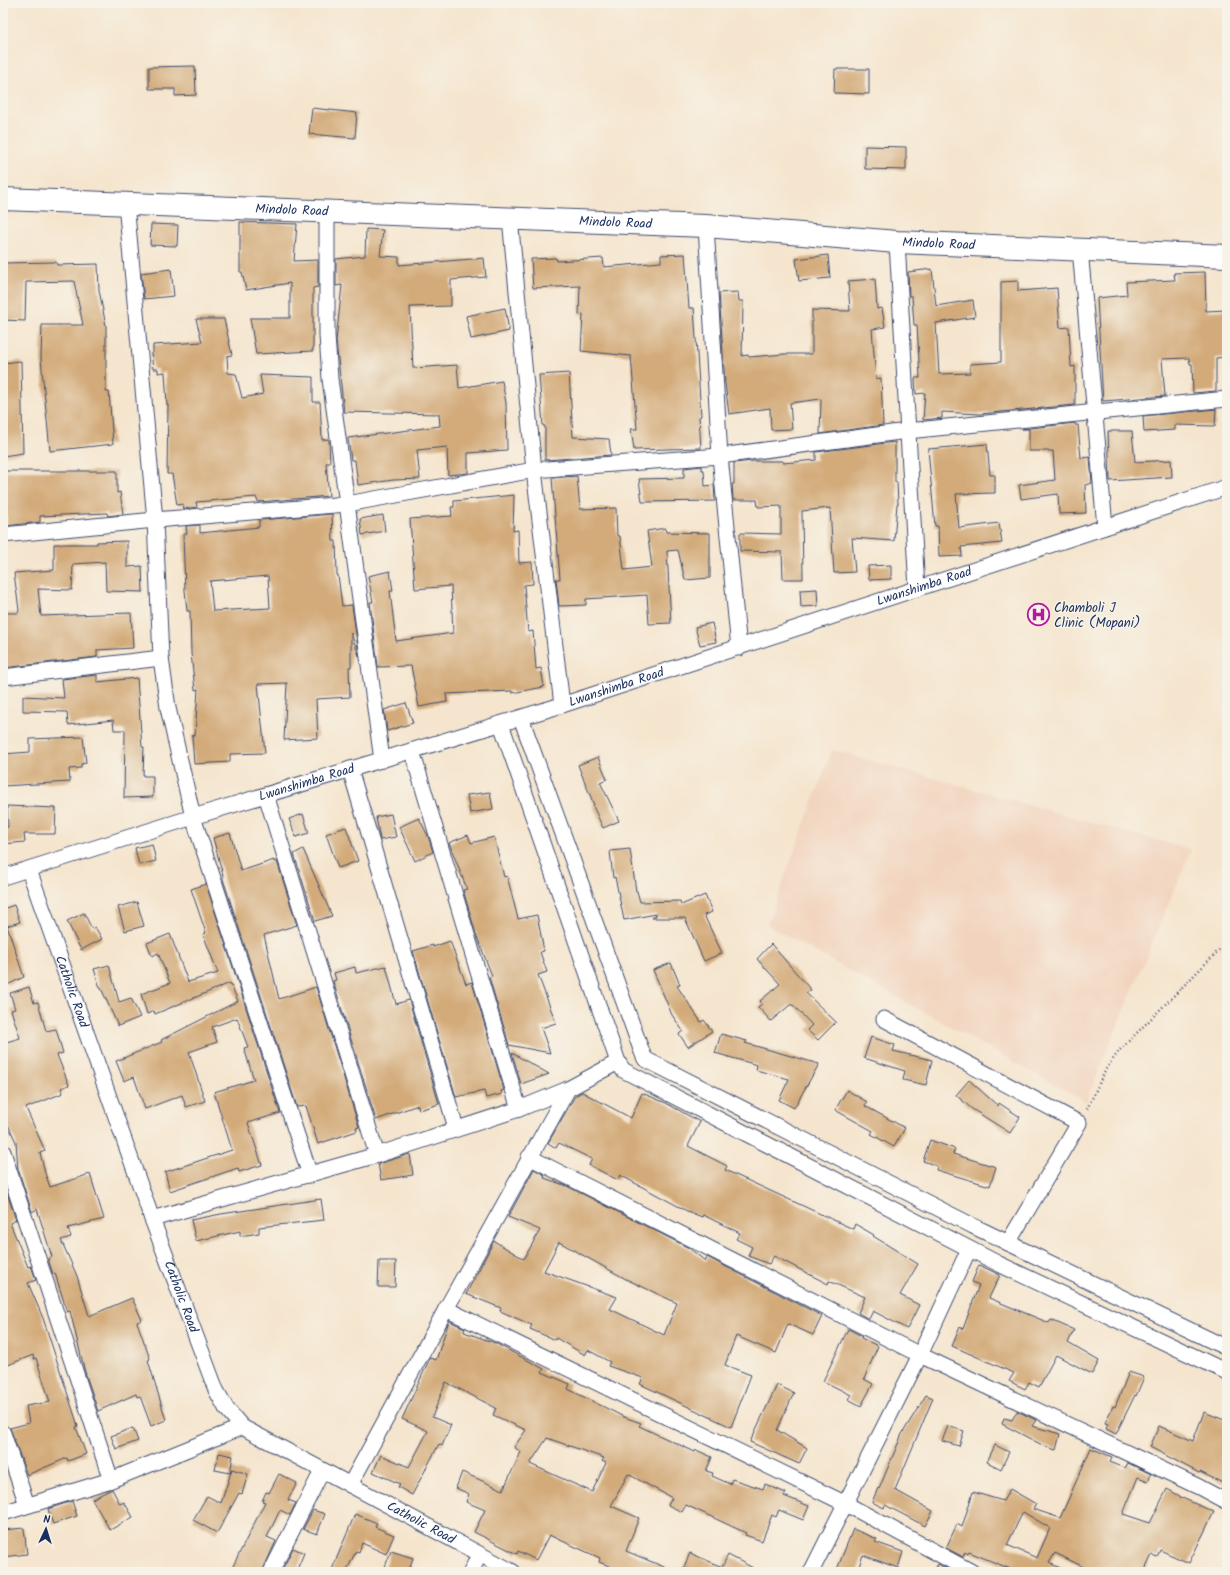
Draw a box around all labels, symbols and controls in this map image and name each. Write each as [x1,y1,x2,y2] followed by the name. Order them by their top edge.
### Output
[255,198,329,222] street label: Mindolo Road
[579,211,653,234] street label: Mindolo Road
[902,232,976,256] street label: Mindolo Road
[874,561,975,612] street label: Lwanshimba Road
[1054,598,1140,634] place label: Chamboli J Clinic (Mopani)
[1026,602,1052,628] hospital icon: Chamboli J Clinic (Mopani)
[566,662,667,713] street label: Lwanshimba Road
[256,758,358,807] street label: Lwanshimba Road
[49,953,94,1031] street label: Catholic Road
[158,1258,204,1336] street label: Catholic Road
[383,1496,459,1550] street label: Catholic Road
[26,1509,66,1549] north arrow
[43,1511,51,1529] text: N

